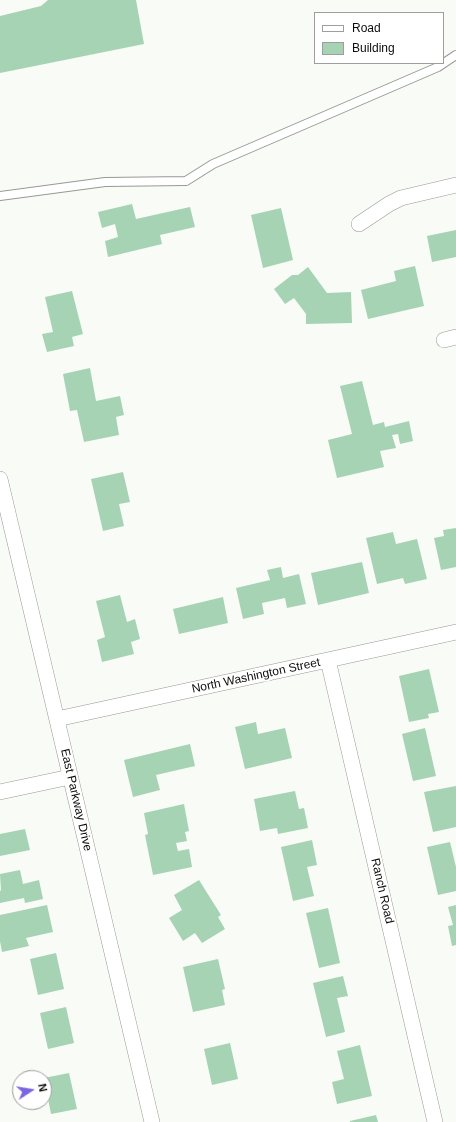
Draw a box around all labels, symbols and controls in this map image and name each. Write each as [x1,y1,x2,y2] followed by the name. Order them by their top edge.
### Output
[314,12,444,64] legend
[352,21,381,35] text: Road
[352,41,395,55] text: Building
[190,655,322,697] street label: North Washington Street
[57,747,95,853] street label: East Parkway Drive
[367,857,397,925] street label: Ranch Road
[12,1070,52,1110] north arrow
[36,1083,49,1093] text: N

